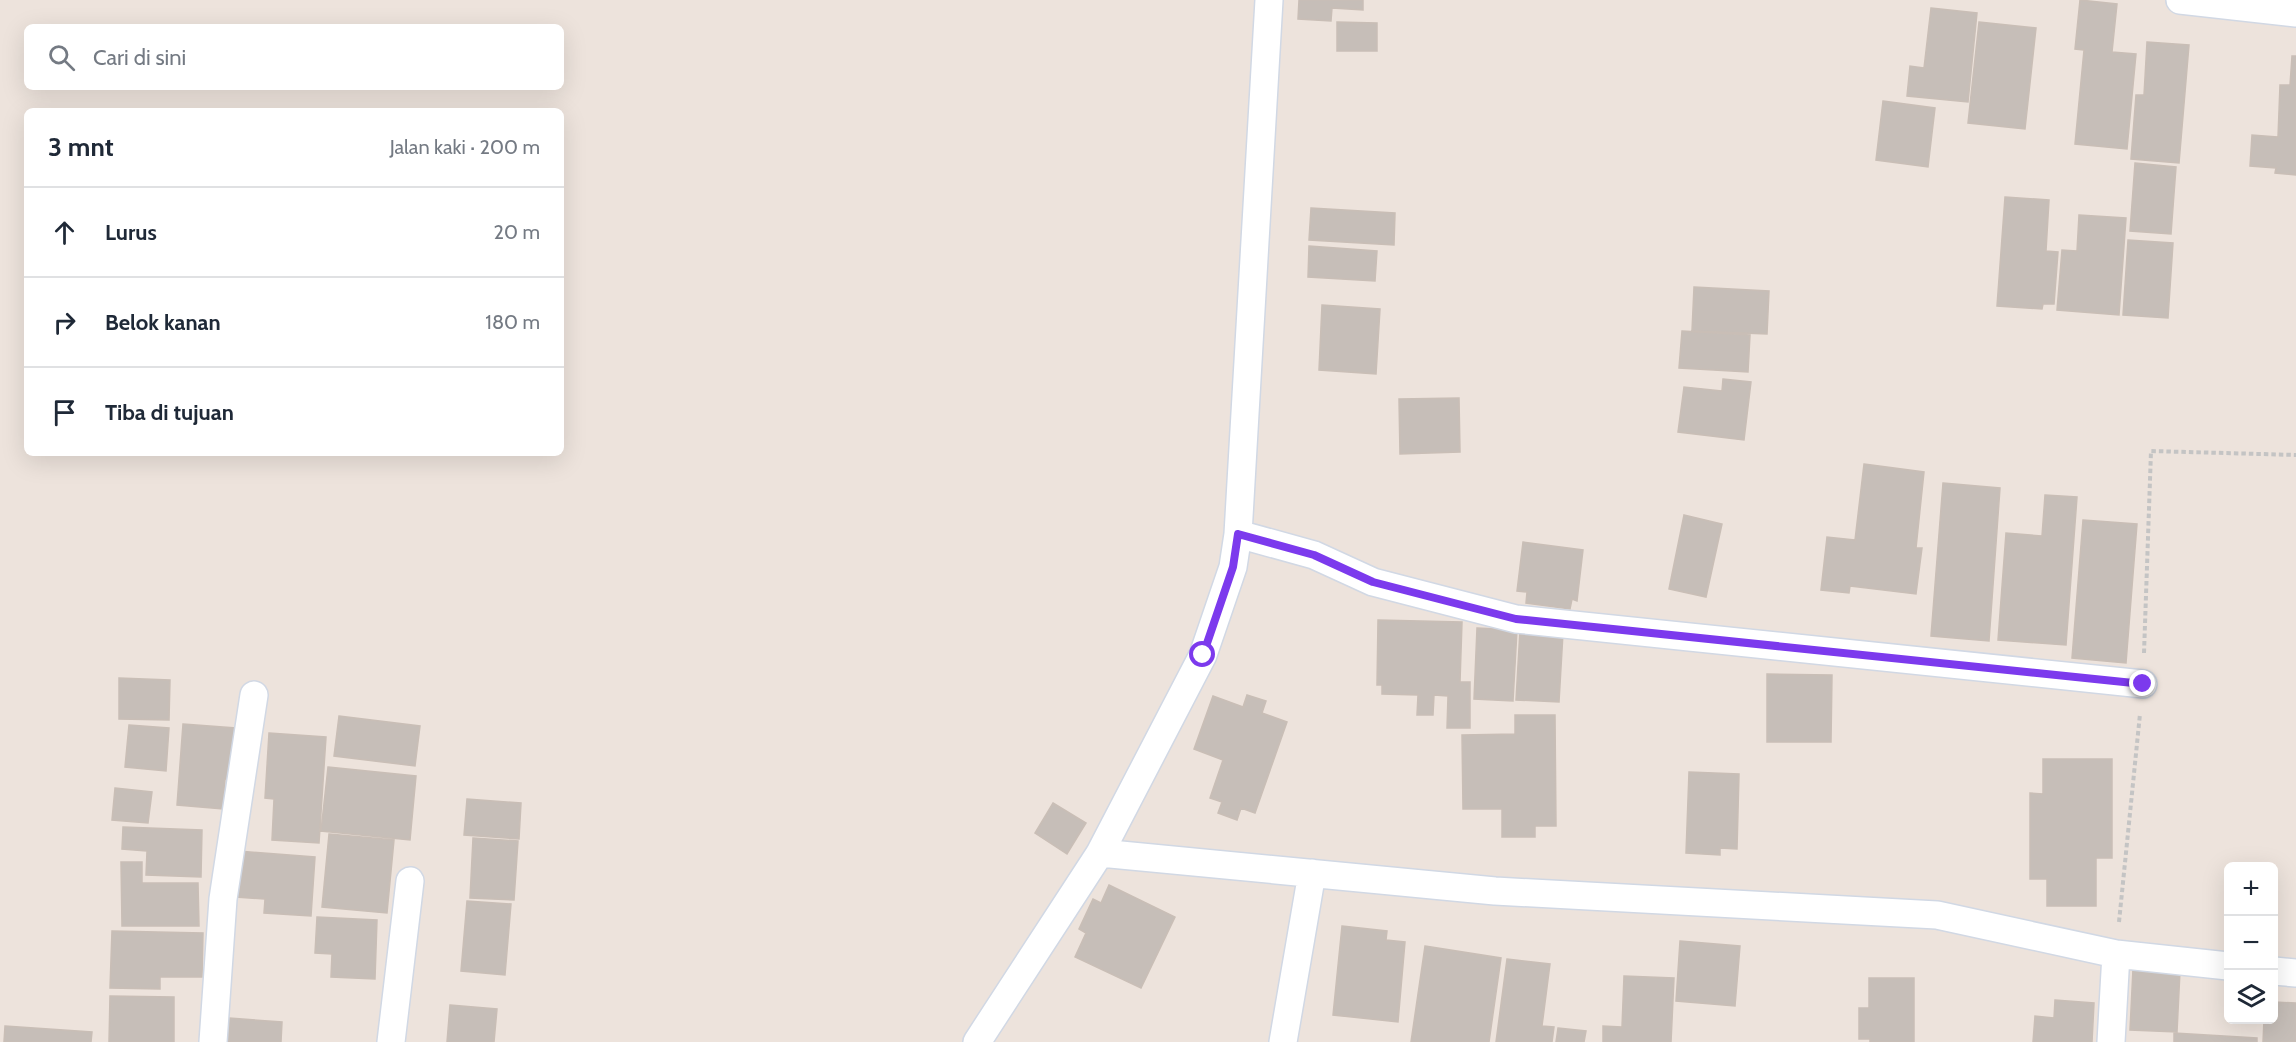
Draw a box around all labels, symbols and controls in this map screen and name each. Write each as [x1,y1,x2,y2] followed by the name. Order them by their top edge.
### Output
[24,24,564,90] search box
[45,41,78,74] icon: search
[93,44,186,71] text: Cari di sini
[48,131,114,163] text: 3 mnt
[390,135,540,159] text: Jalan kaki · 200 m
[48,216,81,249] icon: ahead
[105,219,157,246] text: Lurus
[494,220,540,244] text: 20 m
[48,306,81,339] icon: right
[105,309,221,336] text: Belok kanan
[485,310,540,334] text: 180 m
[48,396,81,429] icon: arrive
[105,399,234,426] text: Tiba di tujuan
[1189,641,1215,667] route start
[2129,670,2155,696] route end
[2224,862,2278,1024] map controls
[2224,862,2278,916] button: +
[2224,916,2278,970] button: −
[2224,970,2278,1024] button: layers

